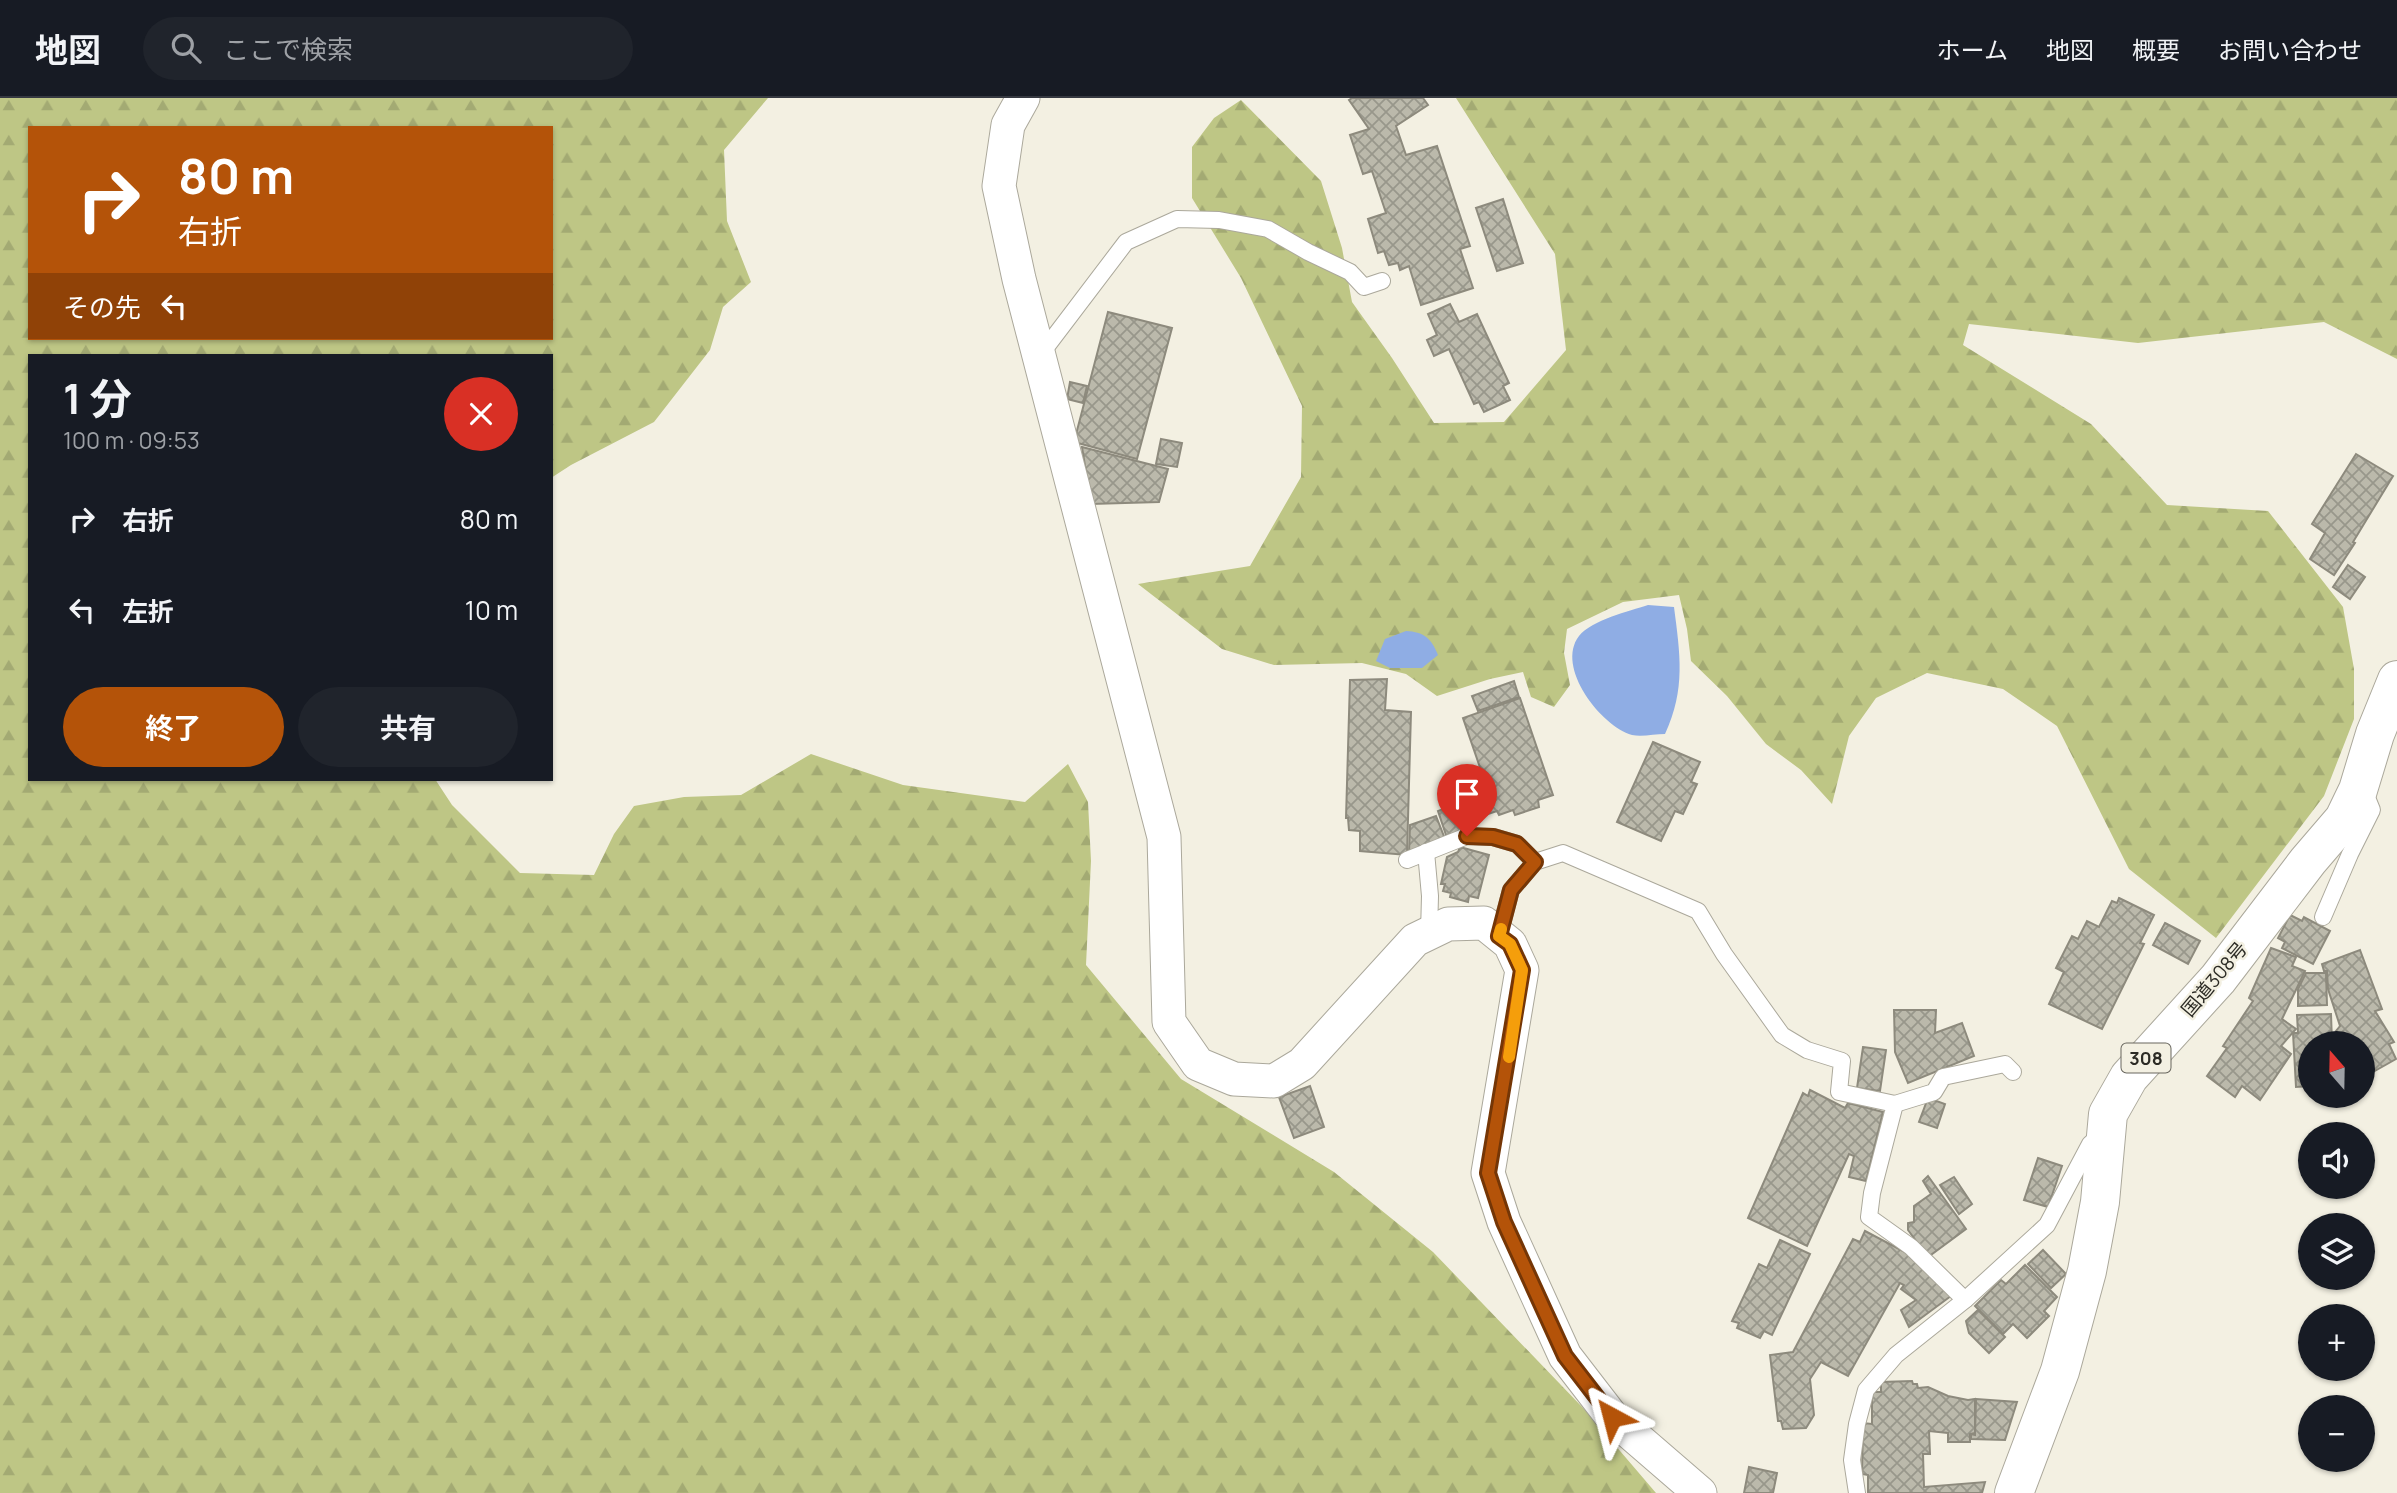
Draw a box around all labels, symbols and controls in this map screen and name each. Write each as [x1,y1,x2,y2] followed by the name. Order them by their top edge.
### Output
[143,17,633,80] search box
[35,27,101,72] text: 地図
[167,29,205,67] icon: search
[223,31,353,67] text: ここで検索
[1937,33,2008,66] text: ホーム
[2046,33,2094,66] text: 地図
[2132,33,2180,66] text: 概要
[2218,33,2362,66] text: お問い合わせ
[178,142,294,209] text: 80 m
[63,154,154,245] icon: right
[178,209,242,253] text: 右折
[155,287,193,325] icon: left
[63,289,141,325] text: その先
[63,369,132,427] text: 1 分
[444,377,518,451] button: close
[63,424,200,456] text: 100 m · 09:53
[63,500,101,538] icon: right
[460,501,518,537] text: 80 m
[122,502,174,538] text: 右折
[63,591,101,629] icon: left
[465,592,518,628] text: 10 m
[122,593,174,629] text: 左折
[63,687,284,767] button: 終了
[298,687,518,767] button: 共有
[1437,764,1497,836] pin
[1448,775,1486,813] icon: arrive
[2175,936,2253,1022] street label: 国道308号
[2298,1031,2375,1108] north arrow
[2298,1031,2375,1472] map controls
[2122,1043,2170,1072] road number: 308
[2298,1122,2375,1199] button: sound
[2298,1213,2375,1290] button: layers
[2298,1304,2375,1381] button: +
[1575,1380,1649,1454] position arrow
[2298,1395,2375,1472] button: −

